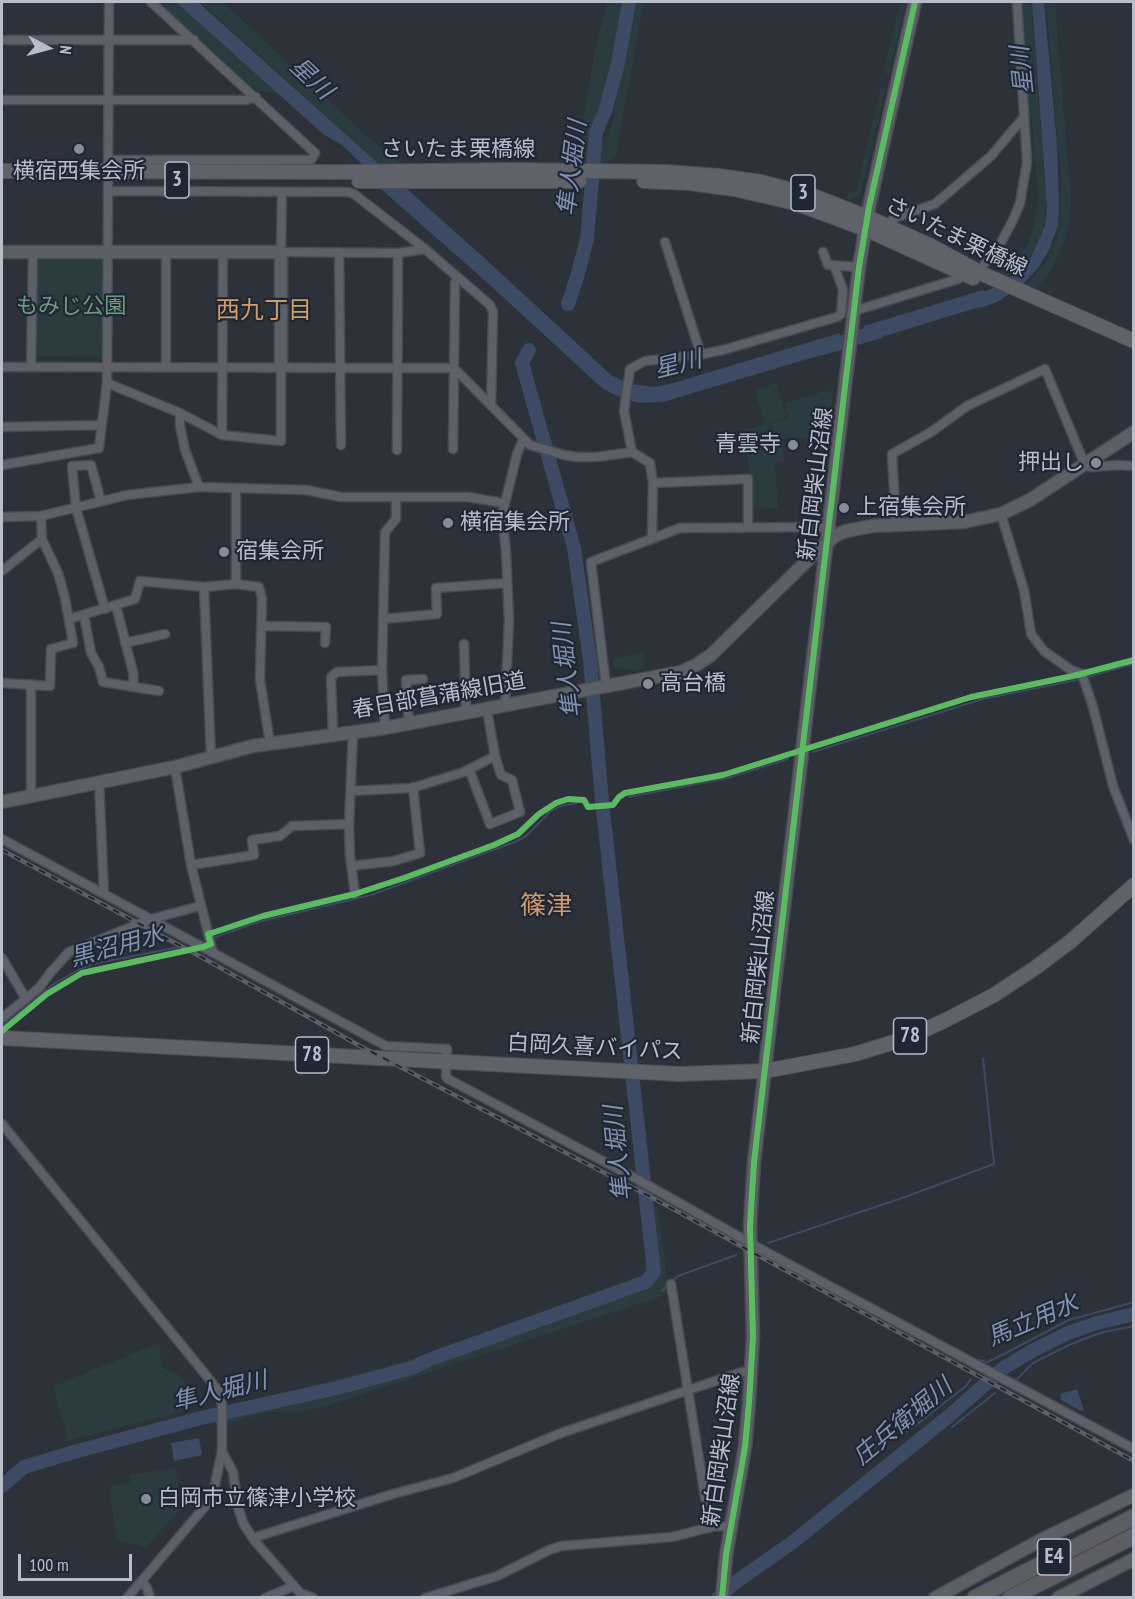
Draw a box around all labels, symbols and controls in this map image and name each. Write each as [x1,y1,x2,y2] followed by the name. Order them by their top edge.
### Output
[18,18,78,78] north arrow
[56,45,76,55] text: N
[1006,45,1040,95] water label: 星川
[284,52,338,106] water label: 星川
[553,119,593,217] water label: 隼人堀川
[381,137,535,163] street label: さいたま栗橋線
[72,142,86,156] marker: 横宿西集会所
[13,159,145,185] place label: 横宿西集会所
[165,162,189,198] road number: 3
[791,175,815,211] road number: 3
[881,191,1031,283] street label: さいたま栗橋線
[16,294,126,320] park label: もみじ公園
[216,297,312,325] district label: 西九丁目
[651,345,705,385] water label: 星川
[794,406,838,562] street label: 新白岡柴山沼線
[715,432,781,458] place label: 青雲寺
[786,438,800,452] marker: 青雲寺
[1018,450,1084,476] place label: 押出し
[1089,456,1103,470] marker: 押出し
[856,495,966,521] place label: 上宿集会所
[837,501,851,515] marker: 上宿集会所
[460,510,570,536] place label: 横宿集会所
[441,516,455,530] marker: 横宿集会所
[236,539,324,565] place label: 宿集会所
[217,545,231,559] marker: 宿集会所
[548,621,588,719] water label: 隼人堀川
[350,668,528,724] street label: 春日部菖蒲線旧道
[660,671,726,697] place label: 高台橋
[641,677,655,691] marker: 高台橋
[738,889,780,1045] street label: 新白岡柴山沼線
[520,891,572,923] district label: 篠津
[67,921,167,973] water label: 黒沼用水
[894,1018,926,1054] road number: 78
[506,1030,684,1066] street label: 白岡久喜バイパス
[296,1037,328,1073] road number: 78
[600,1104,638,1202] water label: 隼人堀川
[983,1289,1083,1353] water label: 馬立用水
[170,1366,270,1418] water label: 隼人堀川
[698,1372,746,1528] street label: 新白岡柴山沼線
[848,1372,958,1472] water label: 庄兵衛堀川
[158,1486,356,1512] place label: 白岡市立篠津小学校
[139,1492,153,1506] marker: 白岡市立篠津小学校
[1038,1539,1070,1575] road number: E4
[21,1542,135,1580] scale bar
[29,1553,69,1576] text: 100 m

